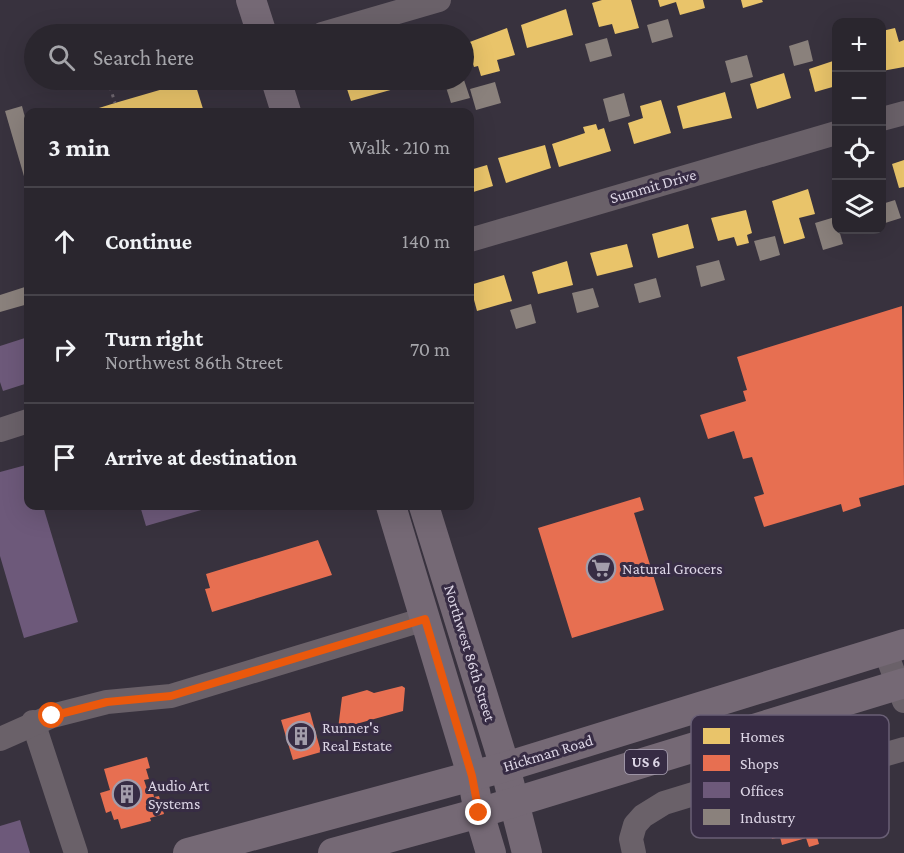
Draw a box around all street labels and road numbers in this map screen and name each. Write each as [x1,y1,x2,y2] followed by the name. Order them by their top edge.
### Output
[608,166,698,206] street label: Summit Drive
[441,583,499,724] street label: Northwest 86th Street
[501,731,596,775] street label: Hickman Road
[625,750,667,774] road number: US 6

